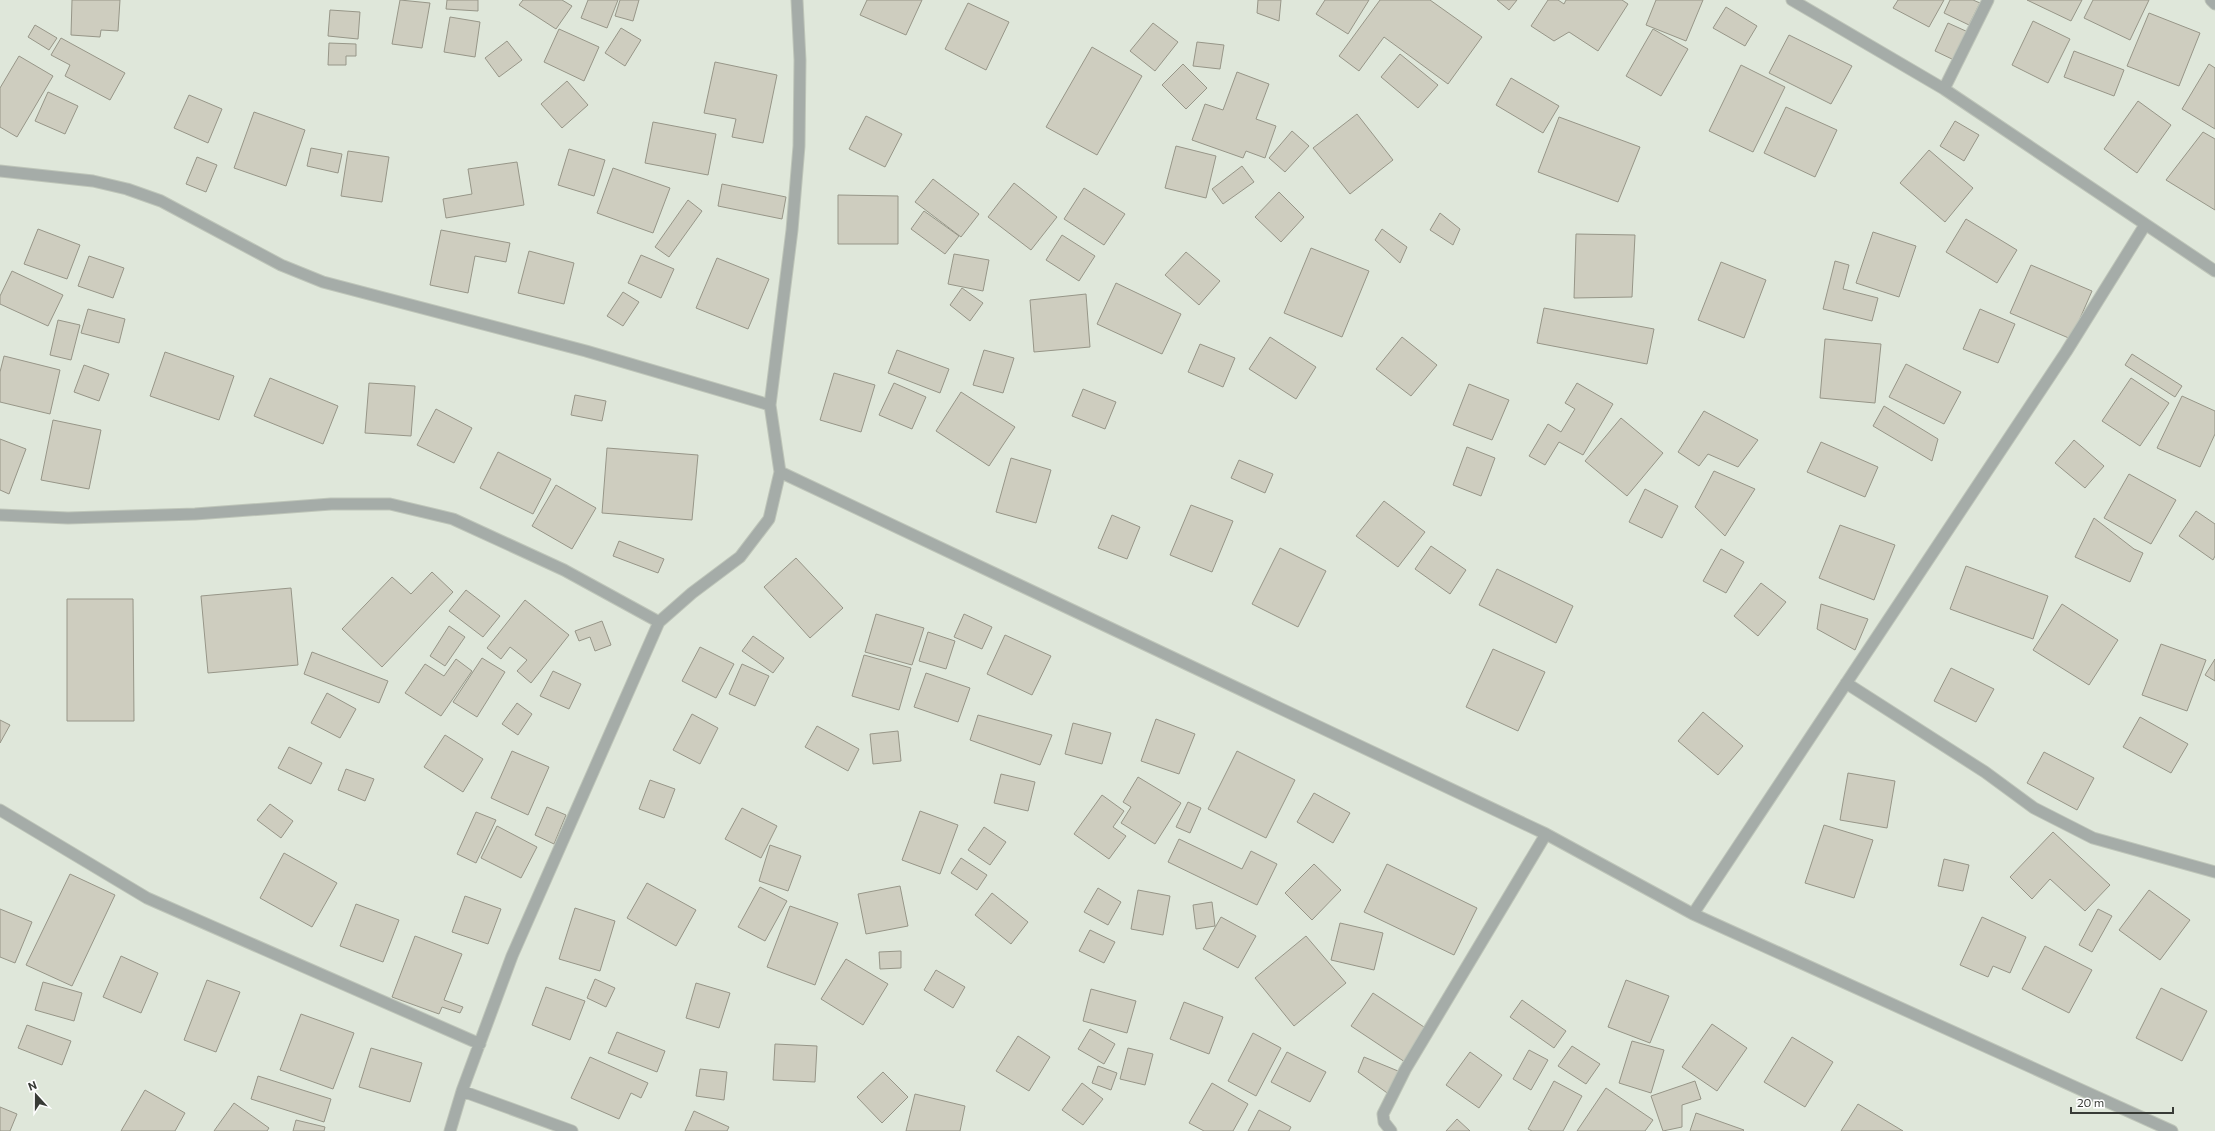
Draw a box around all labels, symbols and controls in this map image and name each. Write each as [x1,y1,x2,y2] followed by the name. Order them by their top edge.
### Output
[16,1075,56,1115] north arrow
[26,1078,38,1093] text: N
[2071,1089,2173,1115] scale bar
[2077,1095,2104,1109] text: 20 m

